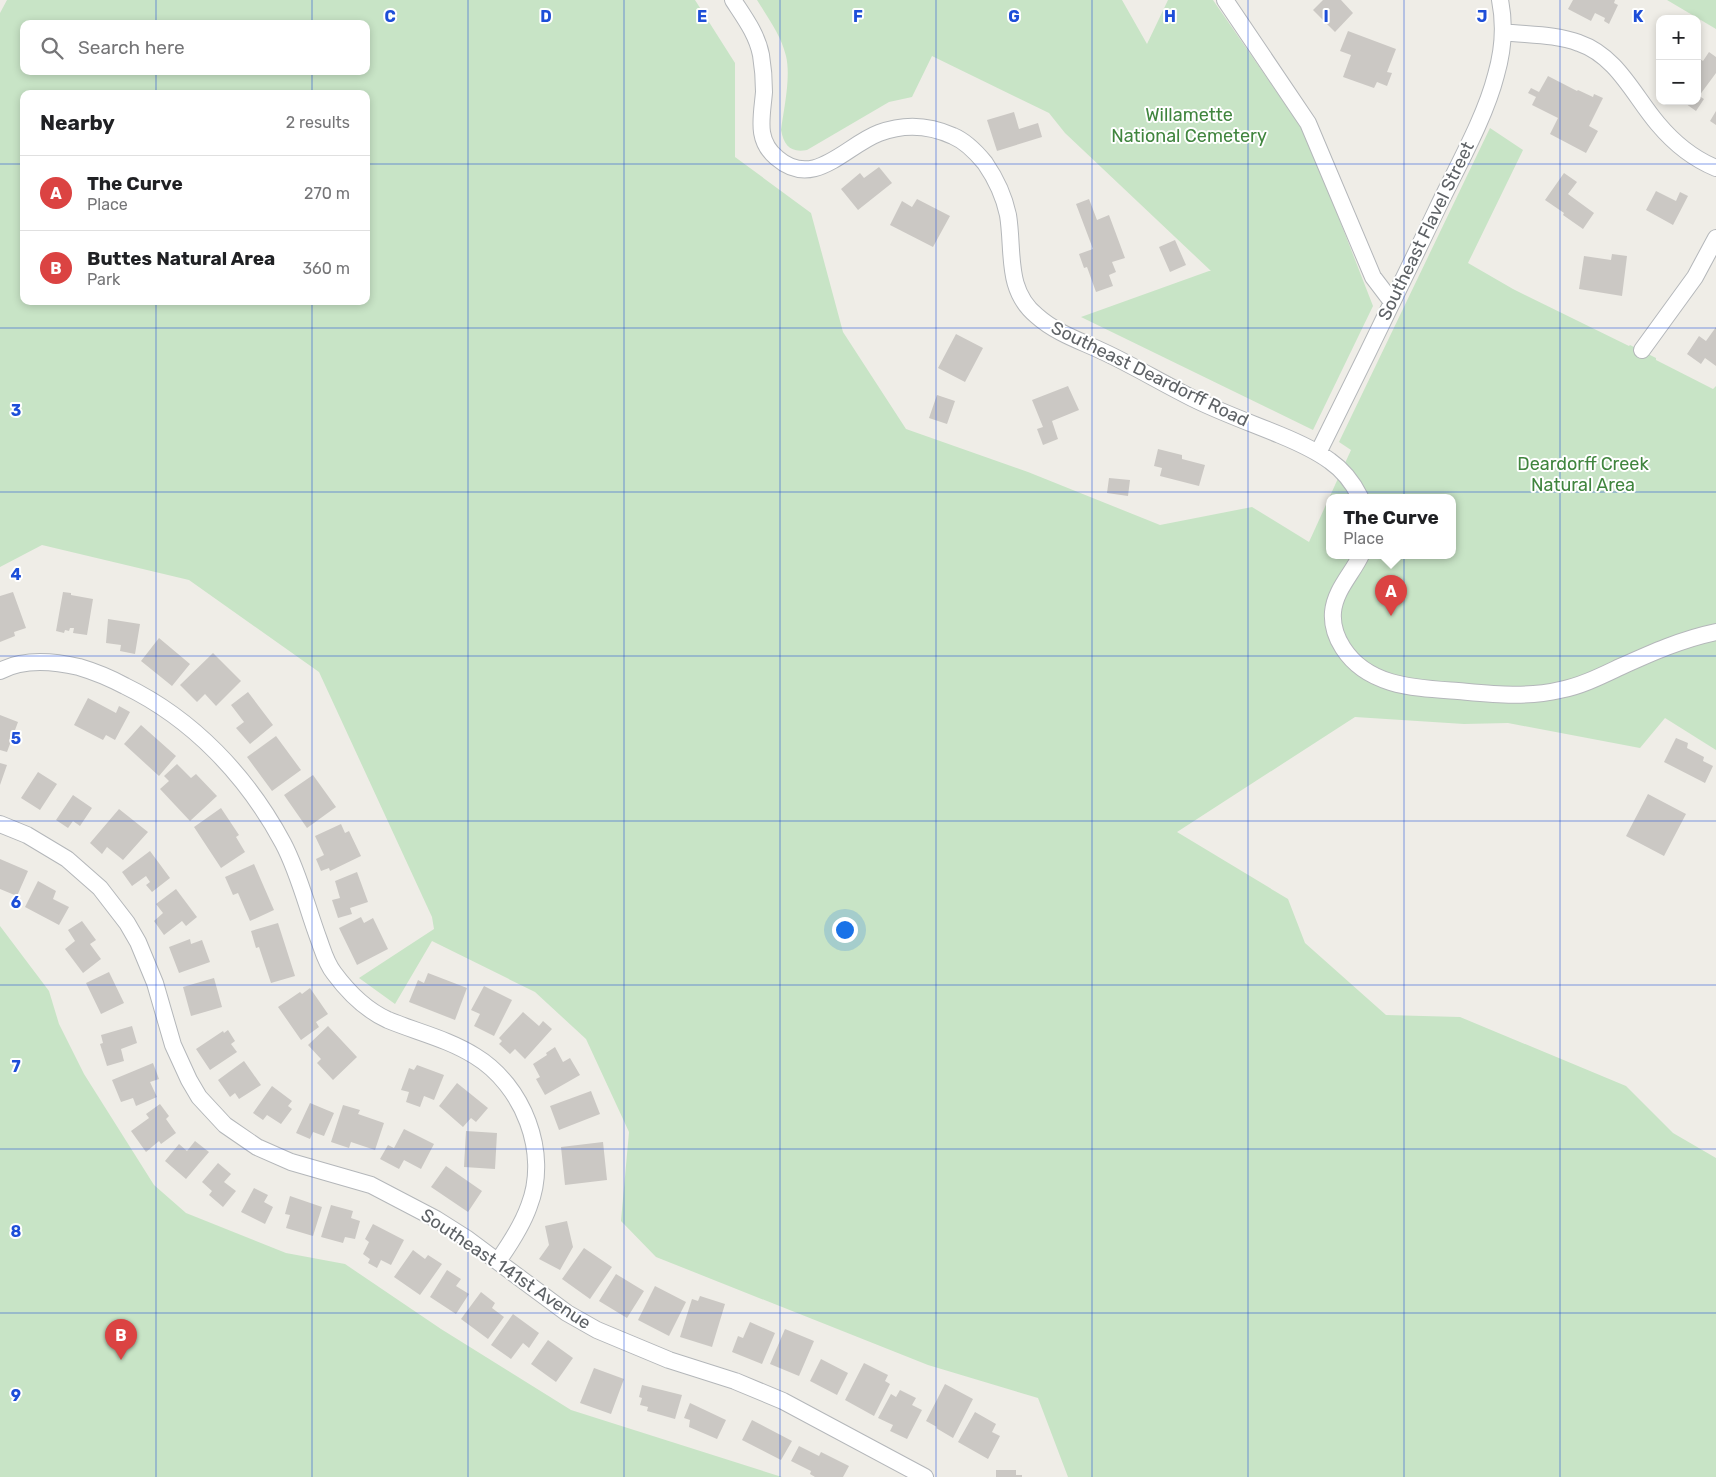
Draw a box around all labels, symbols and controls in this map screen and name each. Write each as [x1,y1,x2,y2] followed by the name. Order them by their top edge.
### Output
[384,7,396,26] text: C
[540,7,552,26] text: D
[697,7,707,26] text: E
[853,7,863,26] text: F
[1008,7,1020,26] text: G
[1164,7,1176,26] text: H
[1323,7,1329,26] text: I
[1477,7,1487,26] text: J
[1633,7,1644,26] text: K
[1656,15,1701,105] map controls
[1656,15,1701,60] button: +
[20,20,370,75] search box
[38,34,66,62] icon: search
[78,36,185,59] text: Search here
[1656,60,1701,105] button: −
[1111,104,1267,147] park label: Willamette National Cemetery
[40,110,115,135] text: Nearby
[286,113,350,132] text: 2 results
[1373,138,1479,324] street label: Southeast Flavel Street
[87,172,183,195] text: The Curve
[50,184,62,203] text: A
[304,184,350,203] text: 270 m
[87,195,128,214] text: Place
[87,247,275,270] text: Buttes Natural Area
[50,259,62,278] text: B
[302,259,350,278] text: 360 m
[87,270,120,289] text: Park
[1048,317,1252,431] street label: Southeast Deardorff Road
[11,401,21,420] text: 3
[1517,453,1649,496] park label: Deardorff Creek Natural Area
[1326,494,1456,559] popup
[1343,506,1439,529] text: The Curve
[1343,529,1384,548] text: Place
[11,565,22,584] text: 4
[1375,575,1407,616] pin: A
[11,729,21,748] text: 5
[11,893,21,912] text: 6
[832,917,858,943] your location
[11,1057,21,1076] text: 7
[417,1204,595,1334] street label: Southeast 141st Avenue
[11,1222,22,1241] text: 8
[105,1319,137,1360] pin: B
[11,1386,21,1405] text: 9

